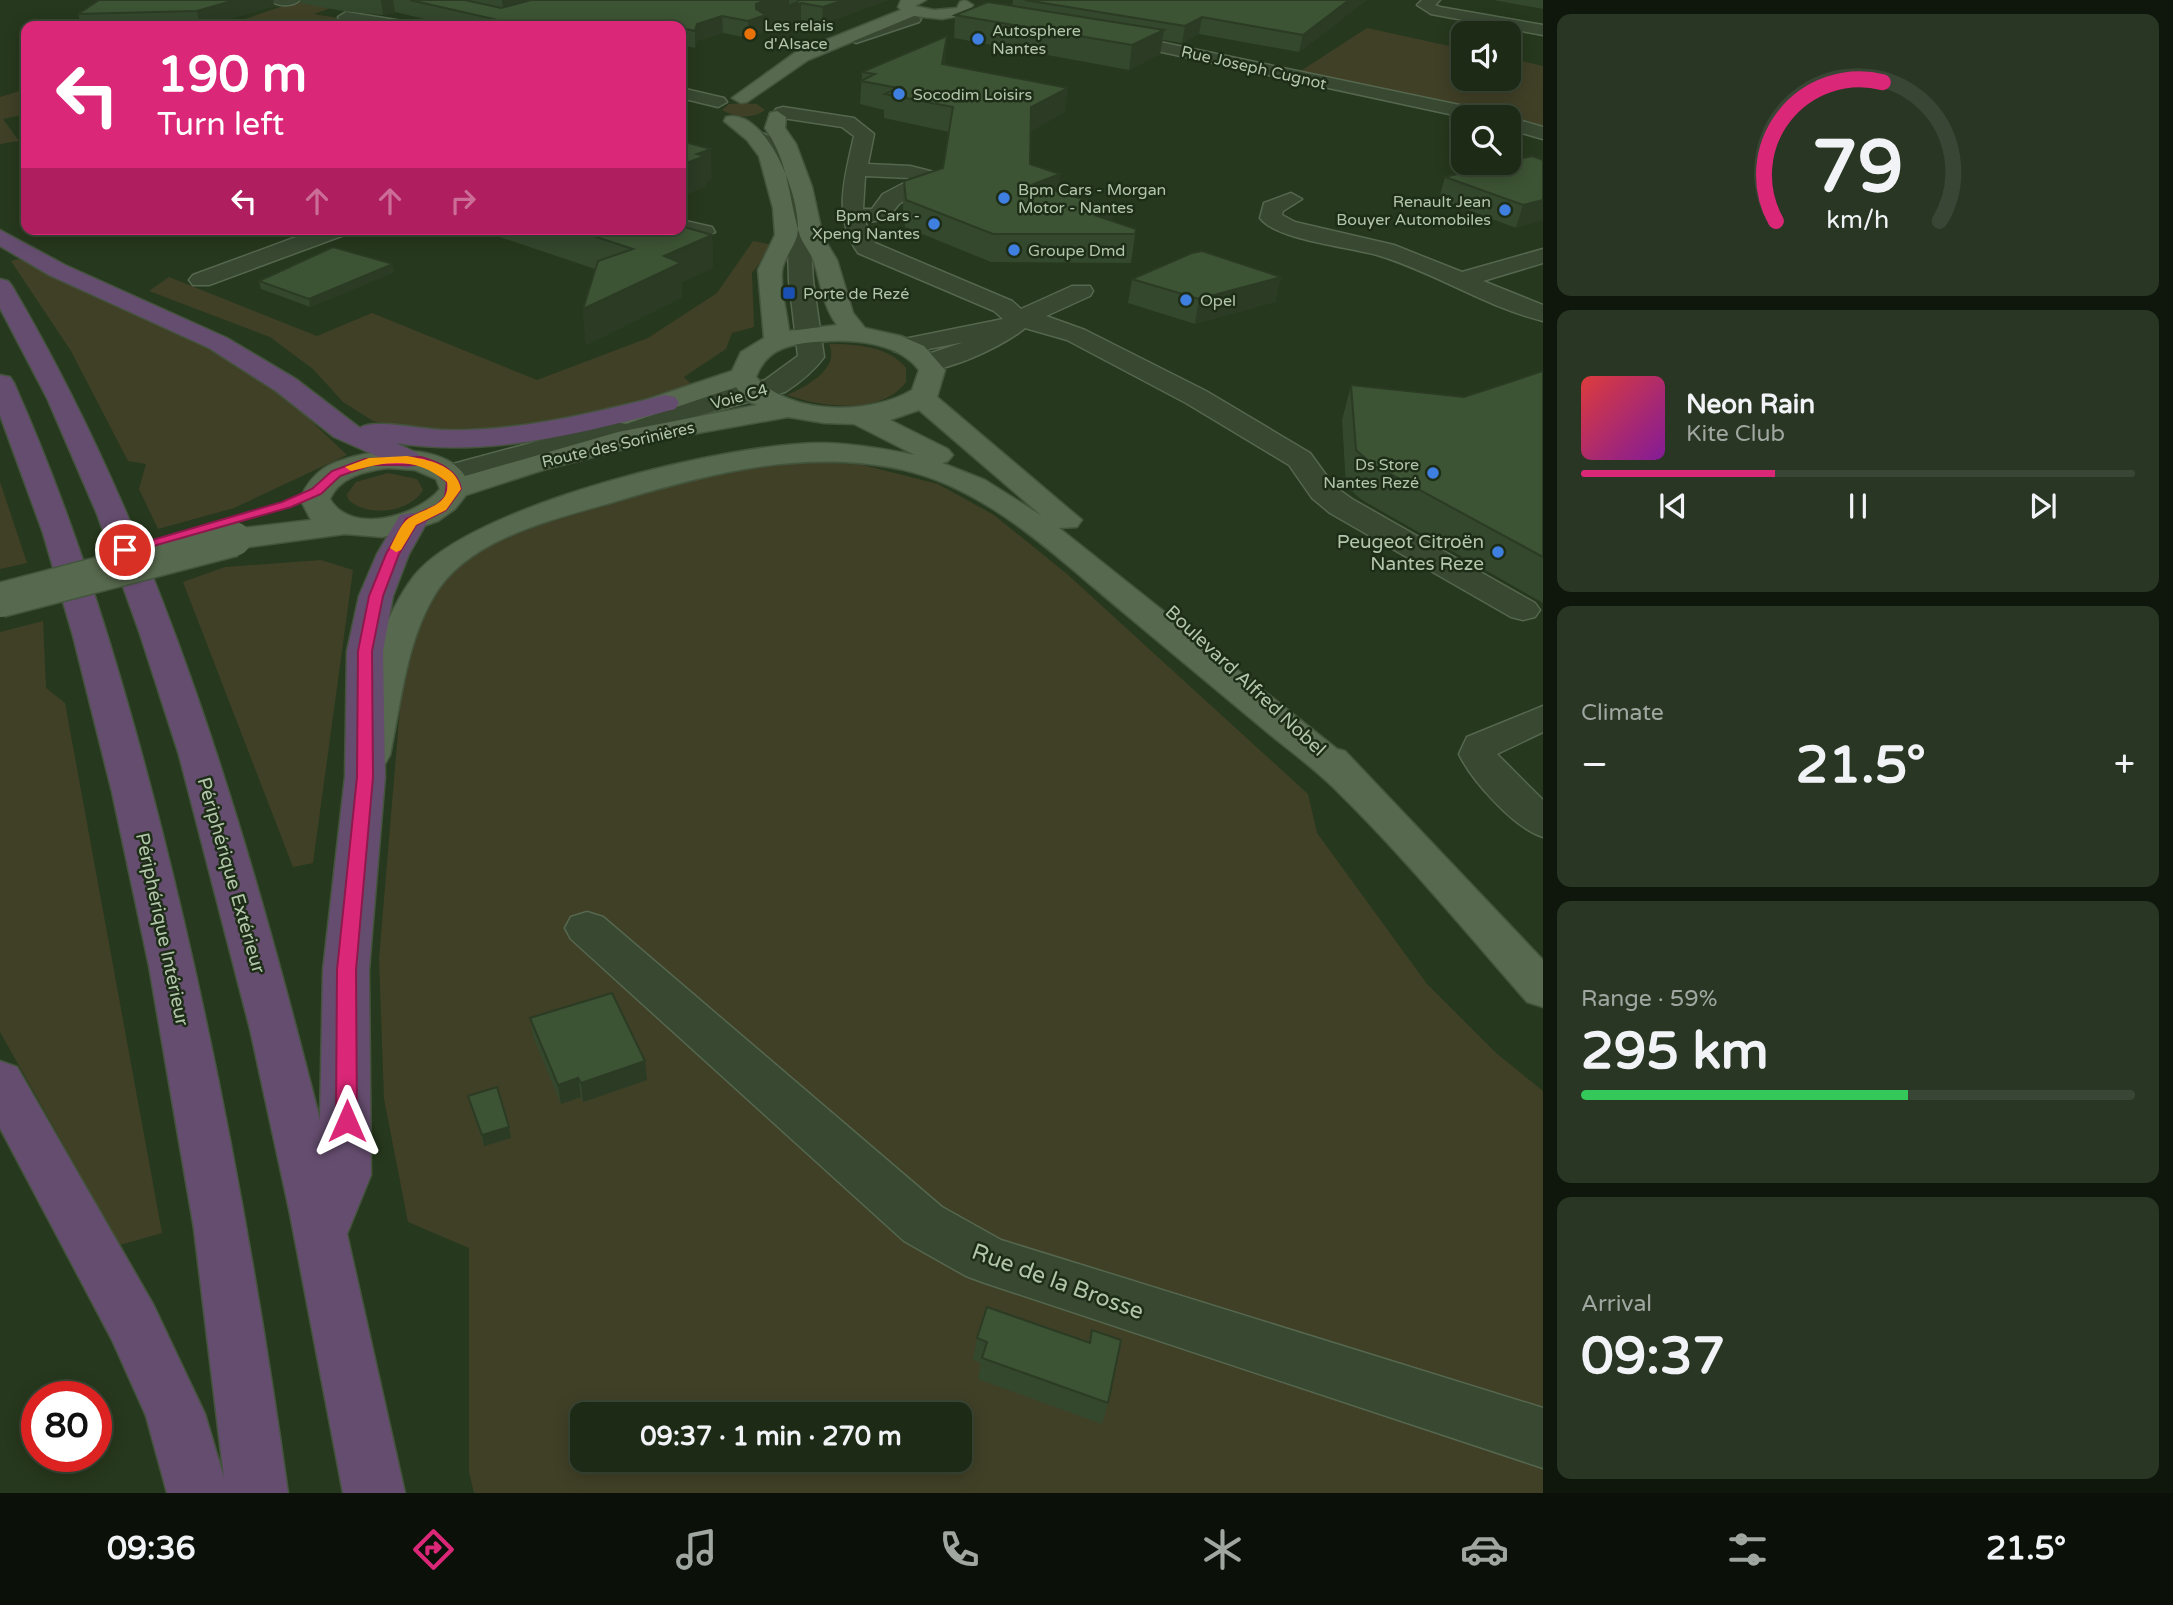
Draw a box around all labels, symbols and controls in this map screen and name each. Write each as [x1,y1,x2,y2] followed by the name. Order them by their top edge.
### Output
[764,16,834,54] place label: Les relais d'Alsace
[992,21,1081,59] place label: Autosphere Nantes
[1451,21,1521,175] map controls
[1451,21,1521,91] button: sound
[742,26,758,42] marker: Les relais d'Alsace
[970,31,986,47] marker: Autosphere Nantes
[1179,42,1328,94] street label: Rue Joseph Cugnot
[157,46,307,105] text: 190 m
[42,49,133,140] icon: left
[913,85,1032,105] place label: Socodim Loisirs
[891,86,907,102] marker: Socodim Loisirs
[1451,105,1521,175] button: search
[157,106,284,144] text: Turn left
[1812,124,1904,212] text: 79
[1018,180,1166,218] place label: Bpm Cars - Morgan Motor - Nantes
[225,182,263,220] icon: left
[298,182,336,220] icon: ahead
[371,182,409,220] icon: ahead
[444,182,482,220] icon: right
[996,190,1012,206] marker: Bpm Cars - Morgan Motor - Nantes
[1336,192,1491,230] place label: Renault Jean Bouyer Automobiles
[1497,202,1513,218] marker: Renault Jean Bouyer Automobiles
[1827,205,1889,235] text: km/h
[812,206,920,244] place label: Bpm Cars - Xpeng Nantes
[926,216,942,232] marker: Bpm Cars - Xpeng Nantes
[1028,241,1125,261] place label: Groupe Dmd
[1006,242,1022,258] marker: Groupe Dmd
[803,284,909,304] place label: Porte de Rezé
[781,285,797,301] marker: Porte de Rezé
[1200,291,1236,311] place label: Opel
[1178,292,1194,308] marker: Opel
[709,380,770,414] street label: Voie C4
[1686,389,1815,420] text: Neon Rain
[540,418,697,472] street label: Route des Sorinières
[1686,420,1785,448] text: Kite Club
[1323,455,1419,493] place label: Ds Store Nantes Rezé
[1425,465,1441,481] marker: Ds Store Nantes Rezé
[1654,487,1692,525] icon: previous
[1839,487,1877,525] icon: pause
[2024,487,2062,525] icon: next
[95,520,155,580] pin
[106,531,144,569] icon: arrive
[1337,531,1484,575] place label: Peugeot Citroën Nantes Reze
[1490,544,1506,560] marker: Peugeot Citroën Nantes Reze
[1161,601,1330,761] street label: Boulevard Alfred Nobel
[1581,699,1664,727] text: Climate
[1796,734,1926,797] text: 21.5°
[1581,742,1608,788] text: −
[2114,742,2135,788] text: +
[193,775,270,976] street label: Périphérique Extérieur
[131,831,193,1028] street label: Périphérique Intérieur
[1581,985,1717,1013] text: Range · 59%
[1581,1020,1769,1083] text: 295 km
[310,1084,384,1158] position arrow
[968,1238,1147,1326] street label: Rue de la Brosse
[1581,1290,1652,1318] text: Arrival
[1581,1325,1725,1388] text: 09:37
[21,1381,112,1472] speed limit sign: 80
[640,1421,902,1452] text: 09:37 · 1 min · 270 m
[409,1525,458,1574] icon: directions
[672,1525,721,1574] icon: music
[935,1525,984,1574] icon: phone
[1198,1525,1247,1574] icon: climate
[1460,1525,1509,1574] icon: car
[1723,1525,1772,1574] icon: filters
[107,1530,196,1568] text: 09:36
[1986,1530,2066,1568] text: 21.5°

